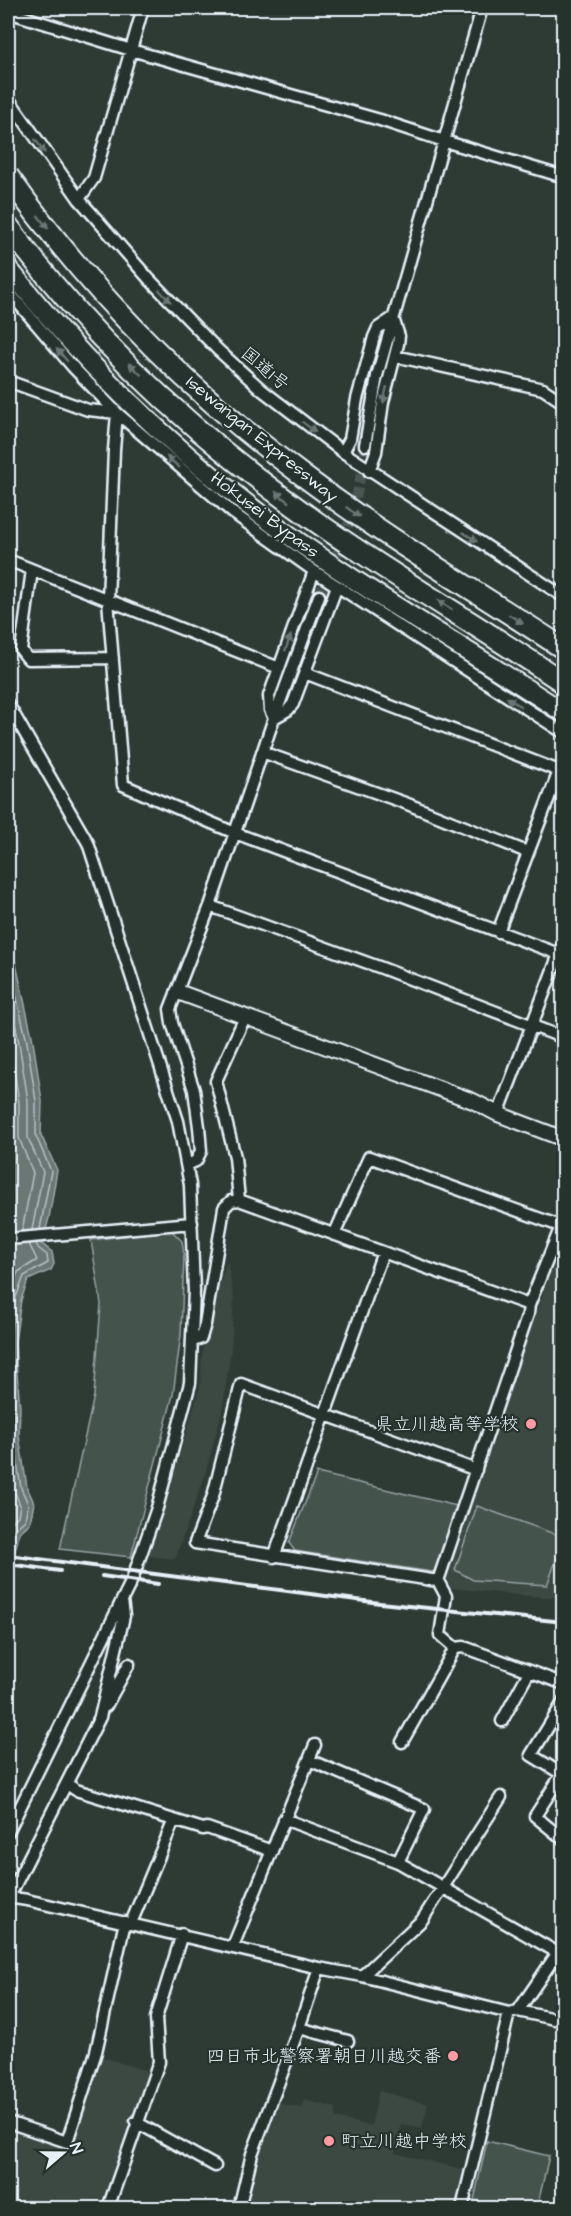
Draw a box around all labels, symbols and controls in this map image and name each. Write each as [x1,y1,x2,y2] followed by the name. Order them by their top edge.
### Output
[34,139,46,154] one-way arrow
[37,214,49,230] one-way arrow
[158,288,172,302] one-way arrow
[235,341,295,397] street label: 国道1号
[56,347,69,363] one-way arrow
[128,363,142,377] one-way arrow
[180,370,344,509] street label: Isewangan Expressway
[380,386,389,405] one-way arrow
[302,420,317,432] one-way arrow
[165,456,181,469] one-way arrow
[205,466,324,565] street label: Hokusei Bypass
[275,491,290,503] one-way arrow
[345,506,361,518] one-way arrow
[462,531,479,542] one-way arrow
[437,599,453,611] one-way arrow
[508,613,524,624] one-way arrow
[283,634,293,652] one-way arrow
[506,696,522,707] one-way arrow
[375,1412,519,1437] place label: 県立川越高等学校
[524,1417,538,1431] marker: 県立川越高等学校
[207,2044,441,2069] place label: 四日市北警察署朝日川越交番
[446,2049,460,2063] marker: 四日市北警察署朝日川越交番
[33,2123,93,2183] north arrow
[341,2129,467,2154] place label: 町立川越中学校
[322,2134,336,2148] marker: 町立川越中学校
[64,2140,88,2157] text: N

